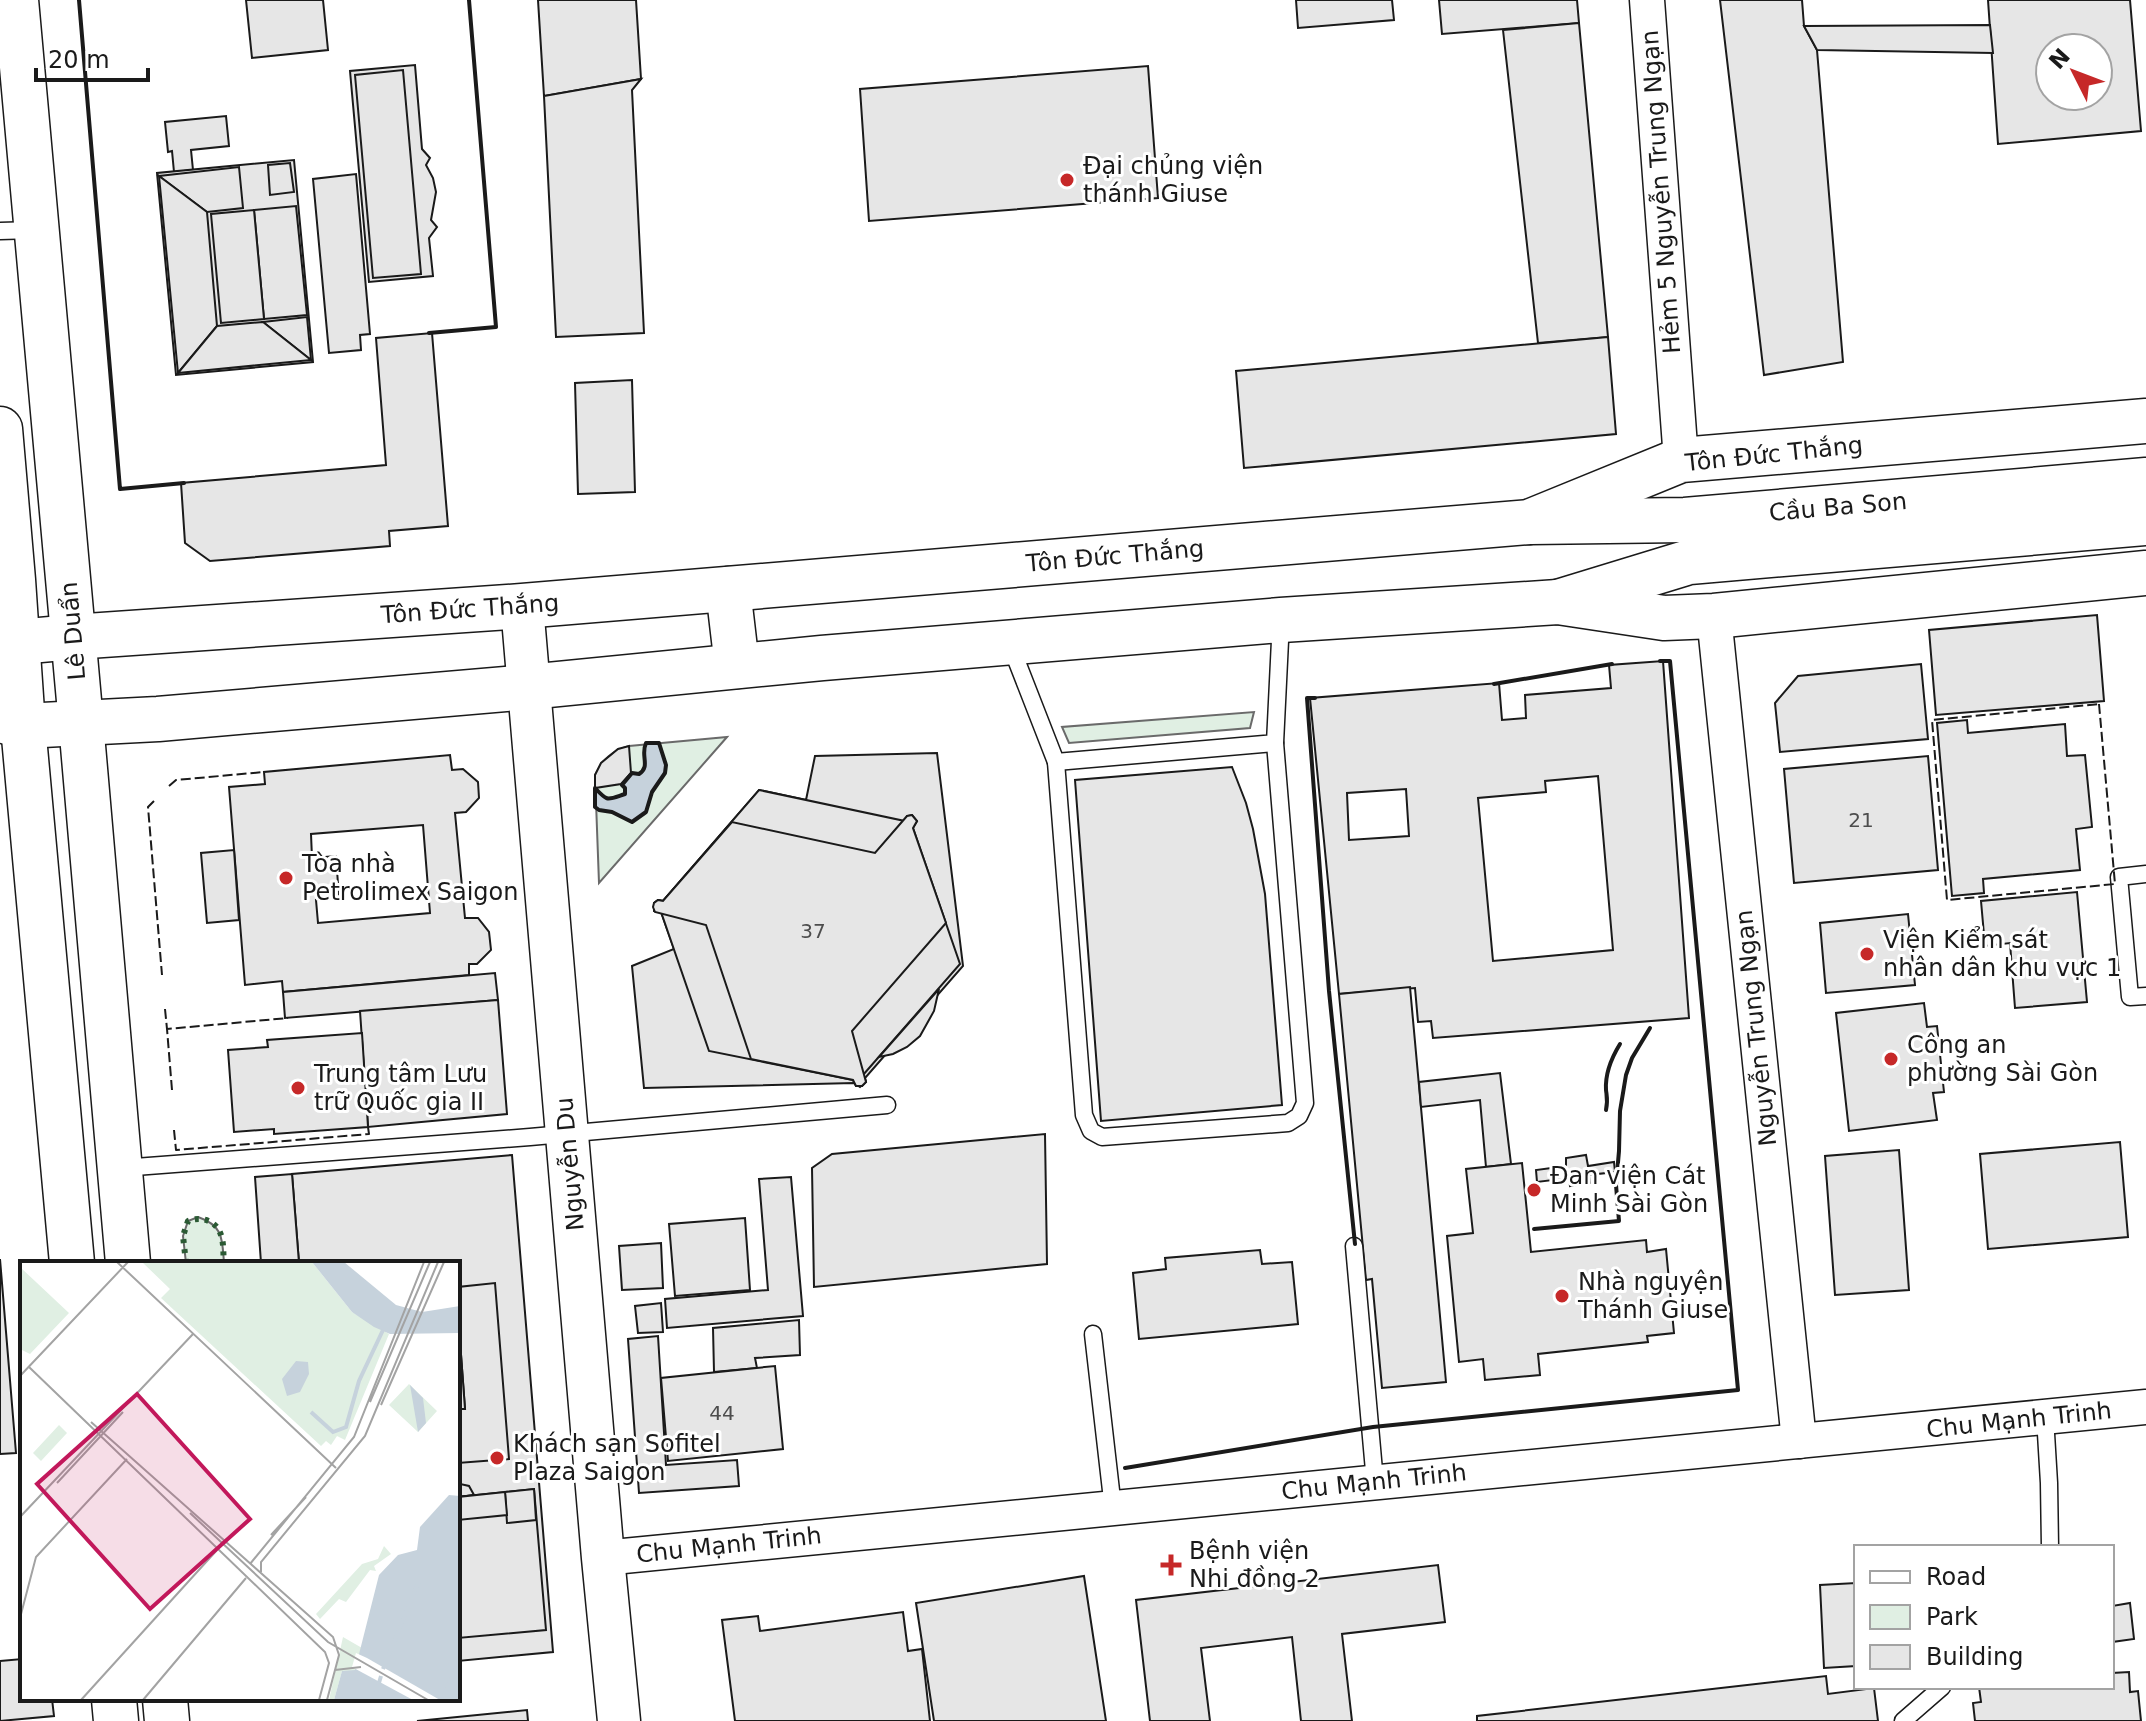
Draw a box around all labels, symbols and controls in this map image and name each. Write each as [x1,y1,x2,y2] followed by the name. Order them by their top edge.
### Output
[1635,29,1686,355] street label: Hẻm 5 Nguyễn Trung Ngạn
[36,32,148,82] scale bar
[2034,32,2114,112] north arrow
[2044,44,2075,74] text: N
[48,46,110,74] text: 20 m
[1083,152,1263,208] place label: Đại chủng viện thánh Giuse
[1058,171,1076,189] marker: Đại chủng viện thánh Giuse
[1683,430,1864,477] street label: Tôn Đức Thắng
[1768,487,1908,527] street label: Cầu Ba Son
[1024,533,1205,578] street label: Tôn Đức Thắng
[55,580,91,682] street label: Lê Duẩn
[379,588,560,629] street label: Tôn Đức Thắng
[1848,808,1874,832] house number: 21
[301,850,518,906] place label: Tòa nhà Petrolimex Saigon
[277,869,295,887] marker: Tòa nhà Petrolimex Saigon
[1729,908,1782,1148] street label: Nguyễn Trung Ngạn
[800,919,826,943] house number: 37
[1883,926,2121,982] place label: Viện Kiểm sát nhân dân khu vực 1
[1858,945,1876,963] marker: Viện Kiểm sát nhân dân khu vực 1
[1907,1031,2098,1087] place label: Công an phường Sài Gòn
[1882,1050,1900,1068] marker: Công an phường Sài Gòn
[313,1060,487,1116] place label: Trung tâm Lưu trữ Quốc gia II
[289,1079,307,1097] marker: Trung tâm Lưu trữ Quốc gia II
[549,1096,590,1232] street label: Nguyễn Du
[1550,1162,1708,1218] place label: Đan viện Cát Minh Sài Gòn
[1525,1181,1543,1199] marker: Đan viện Cát Minh Sài Gòn
[20,1261,460,1701] inset map
[1577,1268,1728,1324] place label: Nhà nguyện Thánh Giuse
[1553,1287,1571,1305] marker: Nhà nguyện Thánh Giuse
[1925,1396,2113,1444] street label: Chu Mạnh Trinh
[709,1401,735,1425] house number: 44
[513,1430,721,1486] place label: Khách sạn Sofitel Plaza Saigon
[488,1449,506,1467] marker: Khách sạn Sofitel Plaza Saigon
[1280,1458,1468,1506] street label: Chu Mạnh Trinh
[635,1521,823,1569] street label: Chu Mạnh Trinh
[1189,1537,1320,1593] place label: Bệnh viện Nhi đồng 2
[1854,1545,2114,1689] legend
[1160,1554,1182,1576] marker: Bệnh viện Nhi đồng 2
[1926,1563,1986,1591] text: Road
[1926,1603,1978,1631] text: Park
[1926,1643,2023,1671] text: Building

